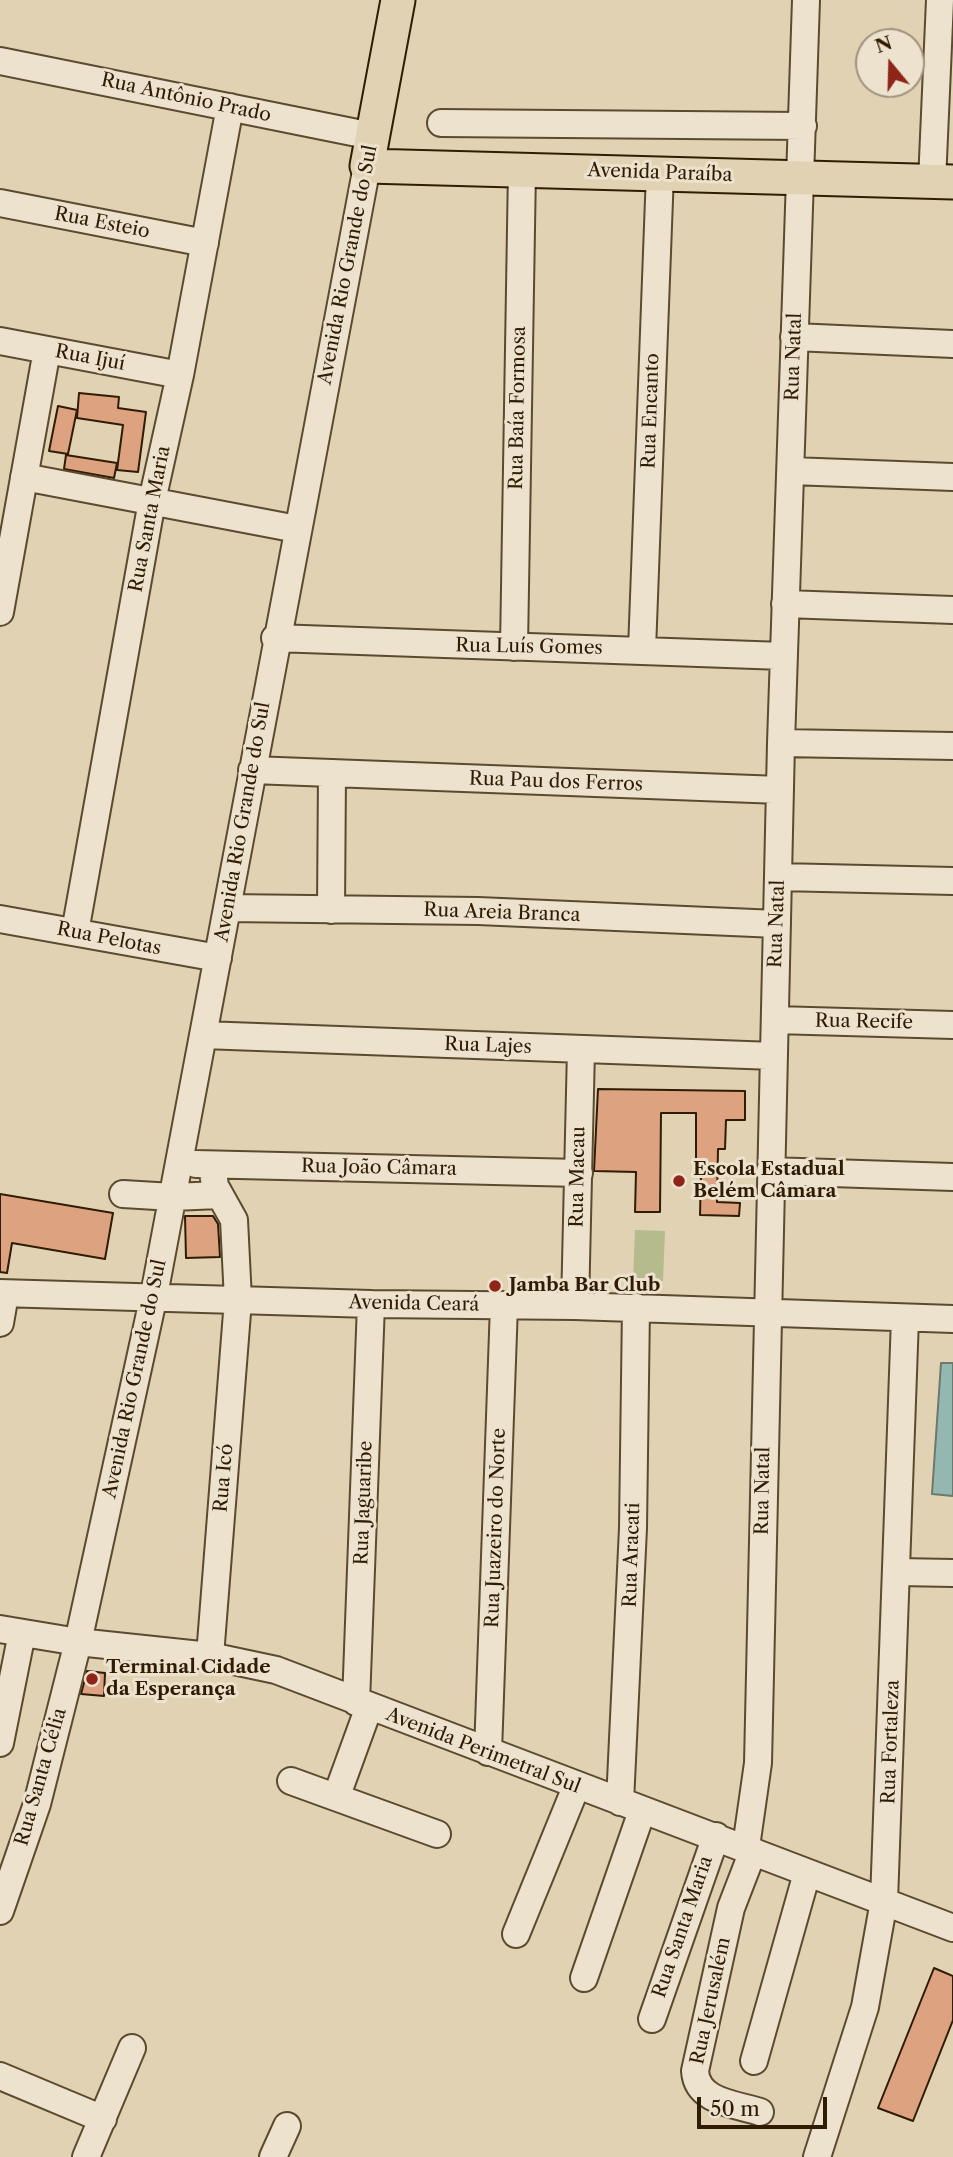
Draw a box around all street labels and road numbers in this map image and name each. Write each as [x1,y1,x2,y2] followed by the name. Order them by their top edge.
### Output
[99,69,273,127] street label: Rua Antônio Prado
[314,143,382,387] street label: Avenida Rio Grande do Sul
[587,159,733,187] street label: Avenida Paraíba
[52,203,152,243] street label: Rua Esteio
[781,312,807,402] street label: Rua Natal
[505,326,531,490] street label: Rua Baía Formosa
[53,340,127,376] street label: Rua Ijuí
[638,353,664,469] street label: Rua Encanto
[125,444,175,594] street label: Rua Santa Maria
[455,634,603,660] street label: Rua Luís Gomes
[211,700,275,944] street label: Avenida Rio Grande do Sul
[469,768,643,796] street label: Rua Pau dos Ferros
[764,879,790,969] street label: Rua Natal
[423,899,581,927] street label: Rua Areia Branca
[55,918,163,960] street label: Rua Pelotas
[815,1010,913,1034] street label: Rua Recife
[444,1033,532,1059] street label: Rua Lajes
[566,1126,590,1228] street label: Rua Macau
[301,1155,457,1181] street label: Rua João Câmara
[99,1258,171,1500] street label: Avenida Rio Grande do Sul
[348,1291,480,1317] street label: Avenida Ceará
[481,1428,511,1628] street label: Rua Juazeiro do Norte
[350,1440,378,1566] street label: Rua Jaguaribe
[210,1443,238,1513] street label: Rua Icó
[751,1447,775,1535] street label: Rua Natal
[619,1502,645,1608] street label: Rua Aracati
[877,1679,905,1805] street label: Rua Fortaleza
[383,1703,583,1799] street label: Avenida Perimetral Sul
[10,1705,72,1849] street label: Rua Santa Célia
[648,1853,718,2001] street label: Rua Santa Maria
[686,1935,736,2067] street label: Rua Jerusalém

